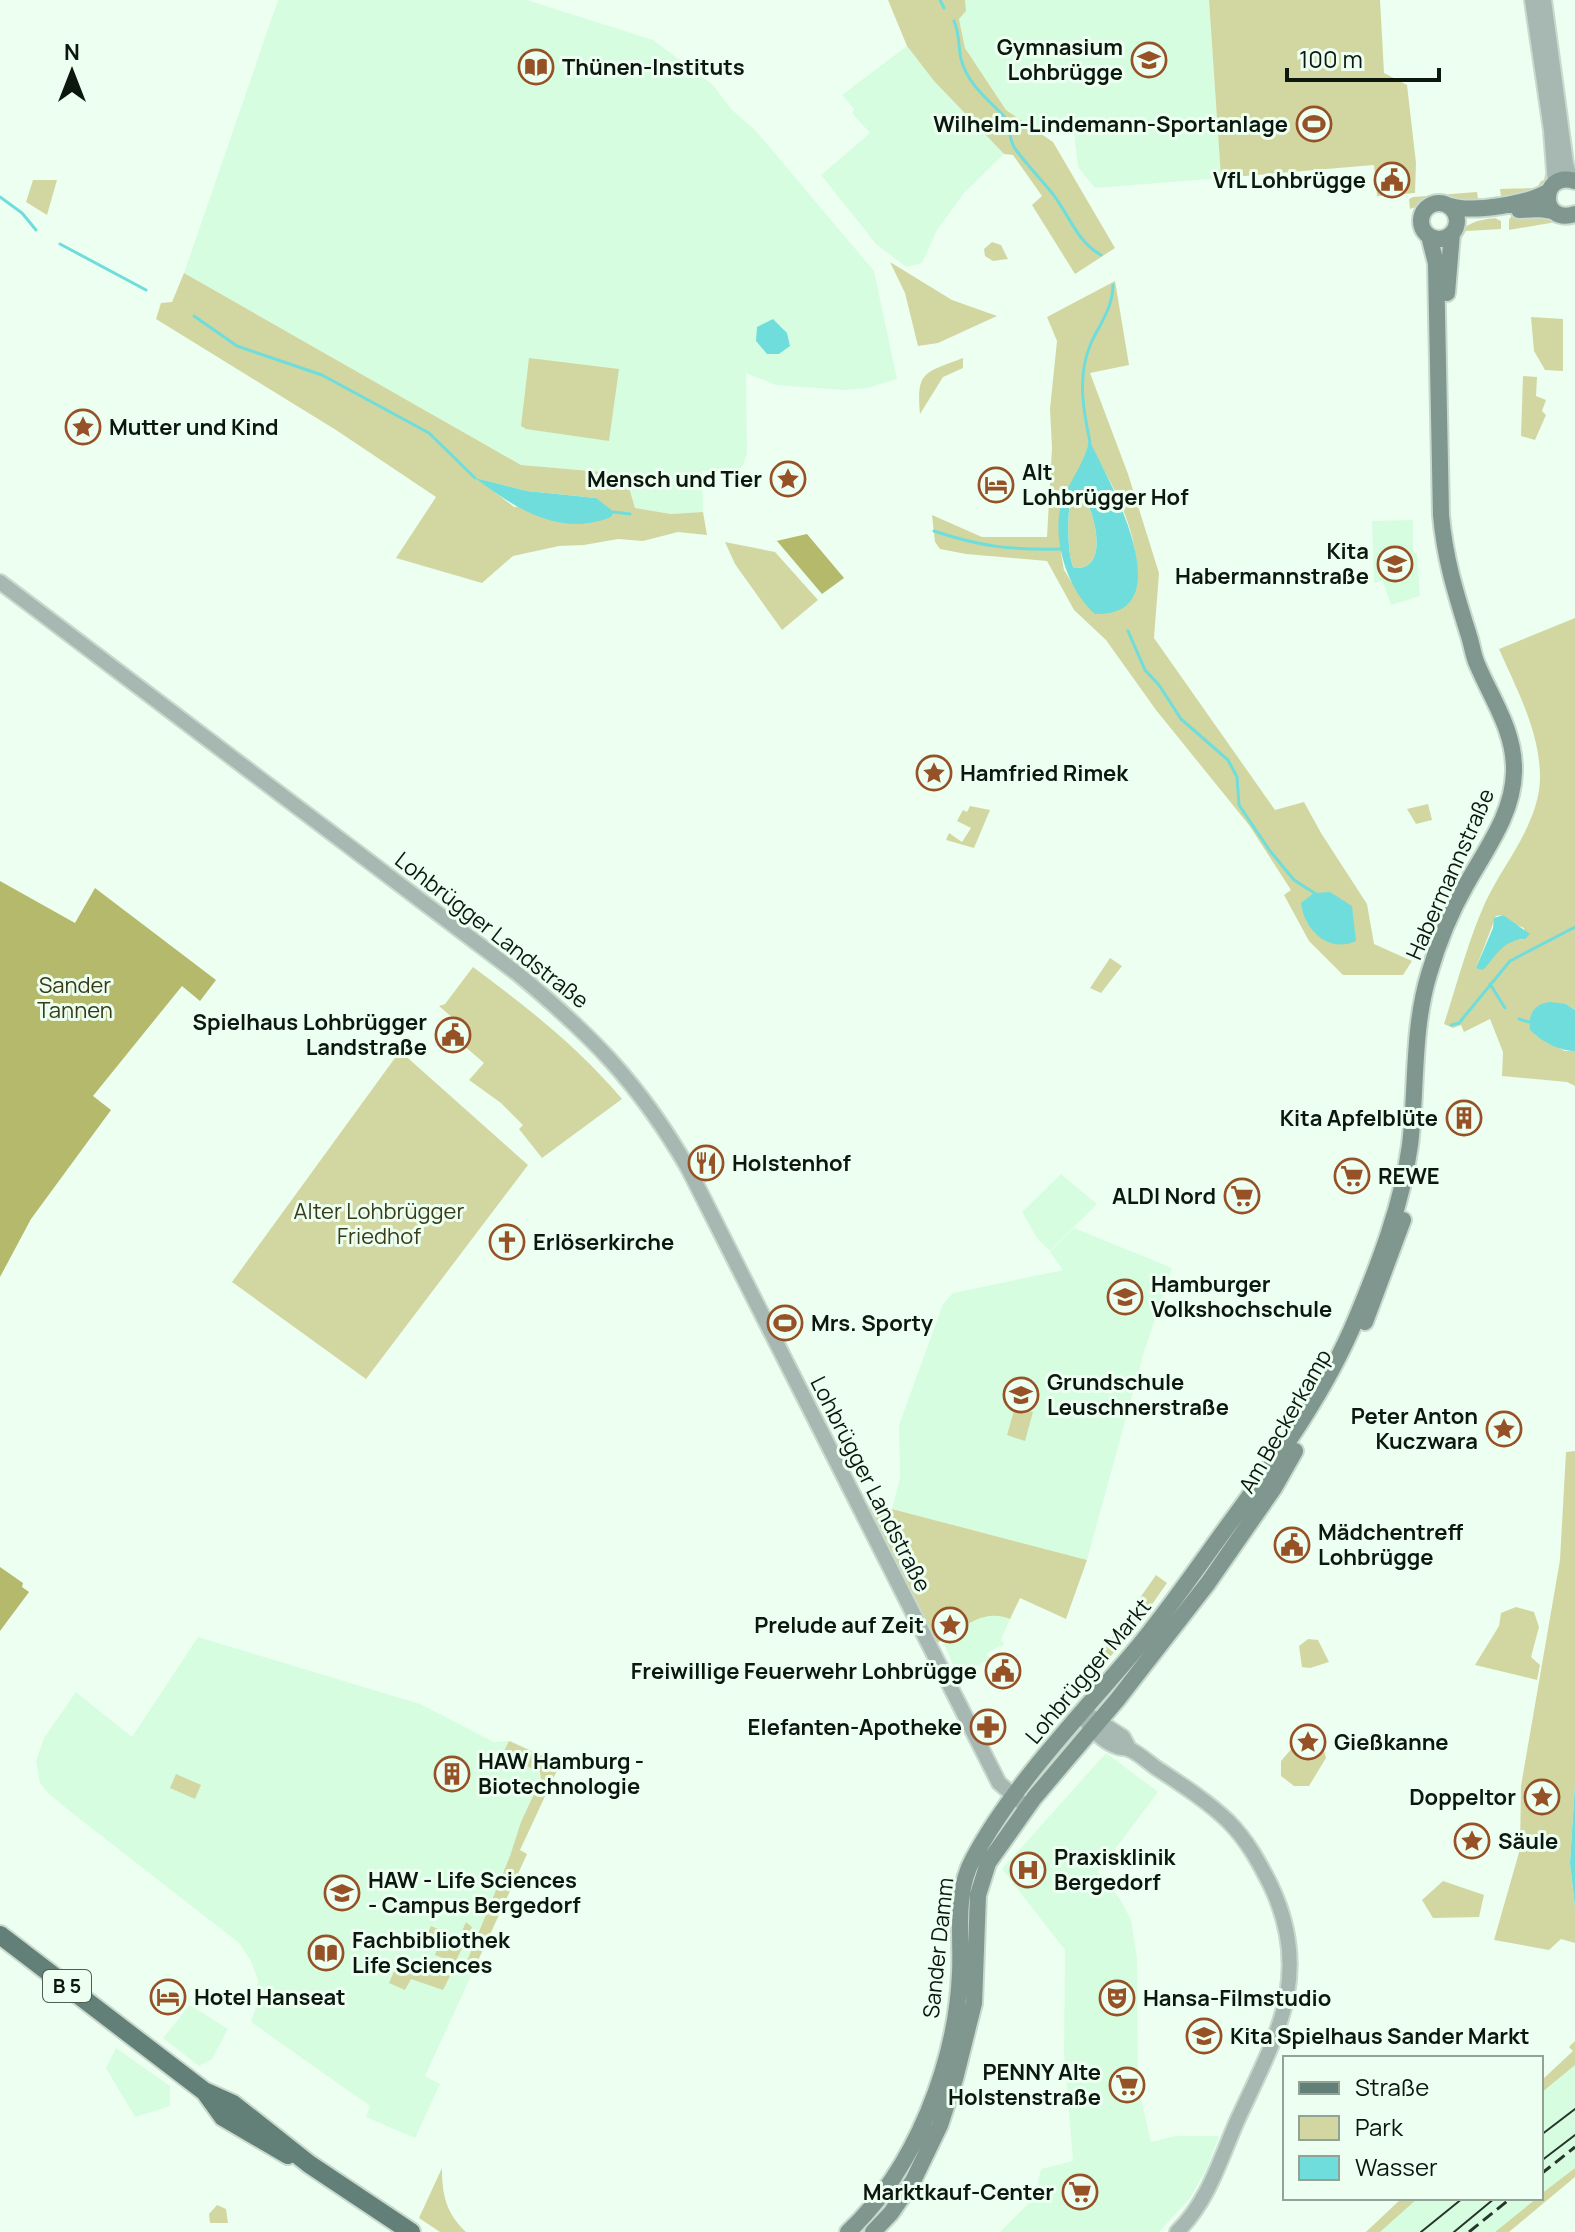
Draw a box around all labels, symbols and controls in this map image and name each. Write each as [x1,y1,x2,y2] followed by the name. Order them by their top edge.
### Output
[32,32,112,112] north arrow
[997,32,1123,87] place label: Gymnasium Lohbrügge
[1287,32,1439,82] scale bar
[64,37,80,67] text: N
[1130,41,1168,79] school or university icon: Gymnasium Lohbrügge
[1299,42,1363,75] text: 100 m
[517,48,555,86] library icon: Thünen-Instituts
[562,52,745,82] place label: Thünen-Instituts
[1295,105,1333,143] sports icon: Wilhelm-Lindemann-Sportanlage
[933,109,1288,139] place label: Wilhelm-Lindemann-Sportanlage
[1373,161,1411,199] public building icon: VfL Lohbrügge
[1213,165,1366,195] place label: VfL Lohbrügge
[64,408,102,446] place icon: Mutter und Kind
[109,412,279,442] place label: Mutter und Kind
[1022,457,1189,512] place label: Alt Lohbrügger Hof
[769,460,807,498] place icon: Mensch und Tier
[587,464,762,494] place label: Mensch und Tier
[977,466,1015,504] hotel icon: Alt Lohbrügger Hof
[1175,536,1369,591] place label: Kita Habermannstraße
[1376,545,1414,583] school or university icon: Kita Habermannstraße
[915,754,953,792] place icon: Hamfried Rimek
[960,758,1129,788] place label: Hamfried Rimek
[1399,784,1501,964] street label: Habermannstraße
[389,845,595,1015] street label: Lohbrügger Landstraße
[37,970,113,1025] park label: Sander Tannen
[193,1007,427,1062] place label: Spielhaus Lohbrügger Landstraße
[434,1016,472,1054] public building icon: Spielhaus Lohbrügger Landstraße
[1445,1099,1483,1137] building icon: Kita Apfelblüte
[1280,1103,1438,1133] place label: Kita Apfelblüte
[687,1144,725,1182] restaurant icon: Holstenhof
[732,1148,852,1178] place label: Holstenhof
[1333,1157,1371,1195] supermarket icon: REWE
[1378,1161,1440,1191] place label: REWE
[1223,1177,1261,1215] supermarket icon: ALDI Nord
[1112,1181,1216,1211] place label: ALDI Nord
[294,1196,464,1251] park label: Alter Lohbrügger Friedhof
[488,1223,526,1261] church icon: Erlöserkirche
[533,1227,674,1257] place label: Erlöserkirche
[1151,1269,1332,1324] place label: Hamburger Volkshochschule
[1106,1278,1144,1316] school or university icon: Hamburger Volkshochschule
[766,1304,804,1342] sports icon: Mrs. Sporty
[811,1308,934,1338] place label: Mrs. Sporty
[1232,1343,1338,1499] street label: Am Beckerkamp
[1047,1367,1229,1422] place label: Grundschule Leuschnerstraße
[804,1371,938,1597] street label: Lohbrügger Landstraße
[1002,1376,1040,1414] school or university icon: Grundschule Leuschnerstraße
[1351,1401,1478,1456] place label: Peter Anton Kuczwara
[1485,1410,1523,1448] place icon: Peter Anton Kuczwara
[1318,1517,1463,1572] place label: Mädchentreff Lohbrügge
[1273,1526,1311,1564] public building icon: Mädchentreff Lohbrügge
[1018,1592,1158,1750] street label: Lohbrügger Markt
[931,1606,969,1644] place icon: Prelude auf Zeit
[754,1610,924,1640] place label: Prelude auf Zeit
[984,1652,1022,1690] public building icon: Freiwillige Feuerwehr Lohbrügge
[631,1656,977,1686] place label: Freiwillige Feuerwehr Lohbrügge
[969,1708,1007,1746] pharmacy icon: Elefanten-Apotheke
[748,1712,962,1742] place label: Elefanten-Apotheke
[1289,1723,1327,1761] place icon: Gießkanne
[1334,1727,1449,1757] place label: Gießkanne
[478,1746,644,1801] place label: HAW Hamburg - Biotechnologie
[433,1755,471,1793] building icon: HAW Hamburg - Biotechnologie
[1523,1778,1561,1816] place icon: Doppeltor
[1409,1782,1516,1812] place label: Doppeltor
[1453,1822,1491,1860] place icon: Säule
[1498,1826,1558,1856] place label: Säule
[1054,1842,1177,1897] place label: Praxisklinik Bergedorf
[1009,1851,1047,1889] hospital icon: Praxisklinik Bergedorf
[368,1865,581,1920] place label: HAW - Life Sciences - Campus Bergedorf
[323,1874,361,1912] school or university icon: HAW - Life Sciences - Campus Bergedorf
[916,1876,960,2020] street label: Sander Damm
[352,1925,511,1980] place label: Fachbibliothek Life Sciences
[307,1934,345,1972] library icon: Fachbibliothek Life Sciences
[43,1970,91,2002] road number: B 5
[149,1978,187,2016] hotel icon: Hotel Hanseat
[1098,1979,1136,2017] theatre icon: Hansa-Filmstudio
[194,1982,346,2012] place label: Hotel Hanseat
[1143,1983,1331,2013] place label: Hansa-Filmstudio
[1185,2017,1223,2055] school or university icon: Kita Spielhaus Sander Markt
[1230,2021,1529,2051] place label: Kita Spielhaus Sander Markt
[1283,2056,1543,2200] legend
[948,2057,1101,2112] place label: PENNY Alte Holstenstraße
[1108,2066,1146,2104] supermarket icon: PENNY Alte Holstenstraße
[1355,2070,1429,2103] text: Straße
[1355,2110,1404,2143] text: Park
[1355,2150,1438,2183] text: Wasser
[1061,2173,1099,2211] supermarket icon: Marktkauf-Center
[863,2177,1054,2207] place label: Marktkauf-Center

